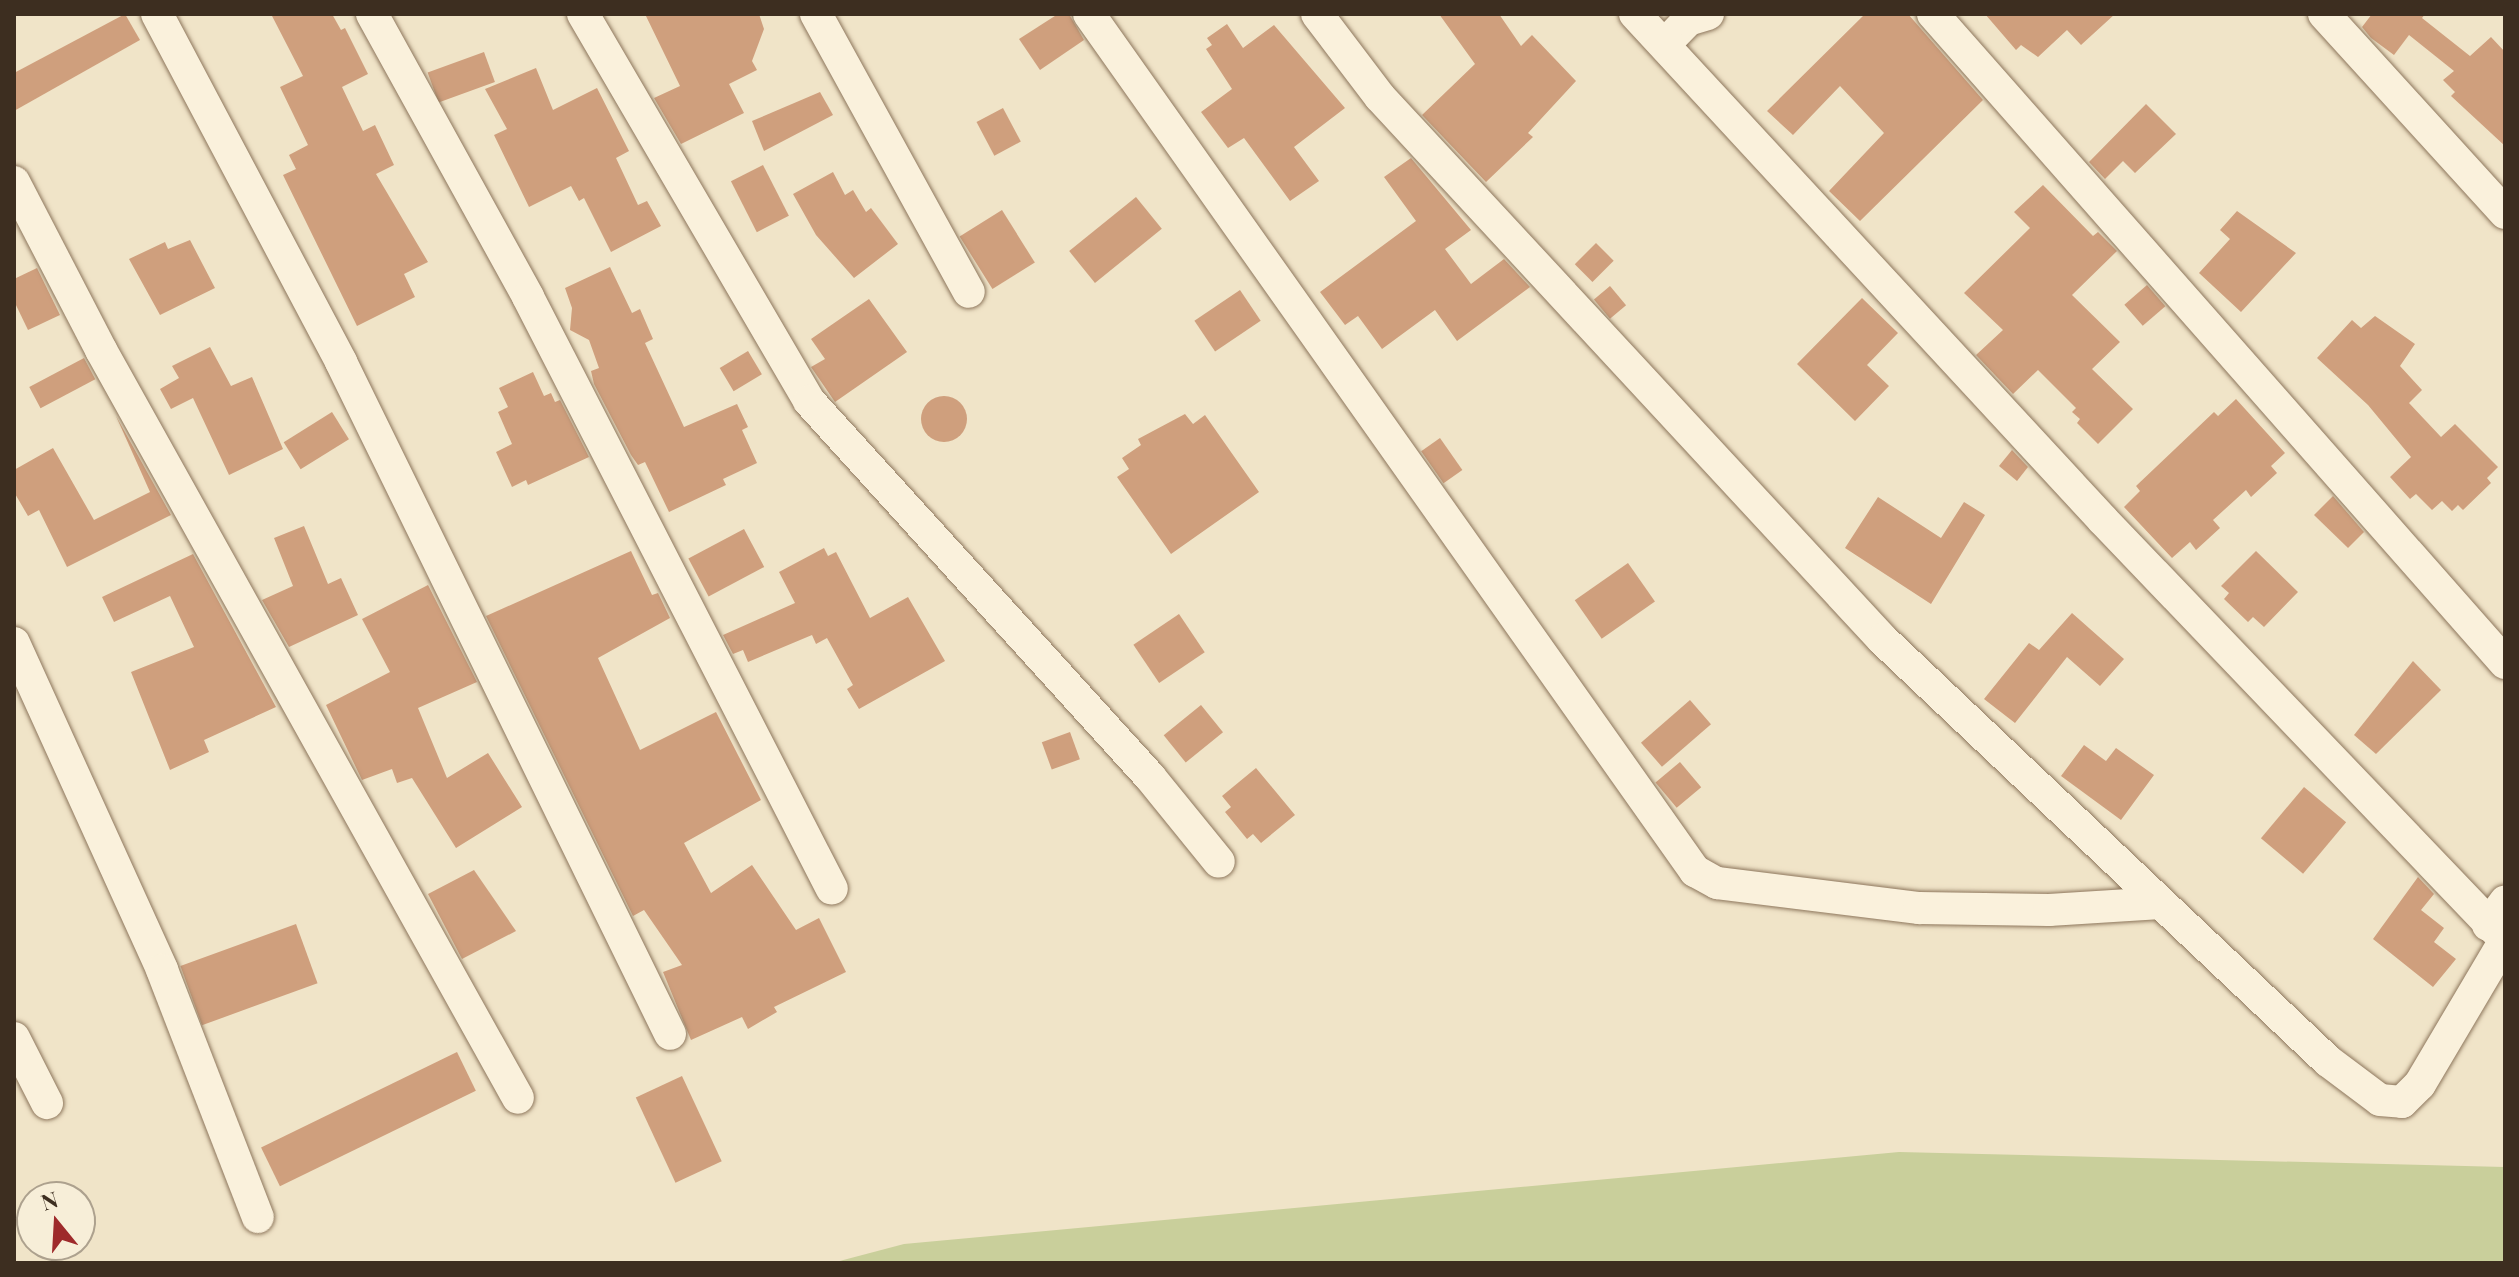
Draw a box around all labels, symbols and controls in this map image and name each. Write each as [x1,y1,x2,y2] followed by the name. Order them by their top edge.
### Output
[16,1181,96,1261] north arrow
[37,1183,61,1217] text: N

